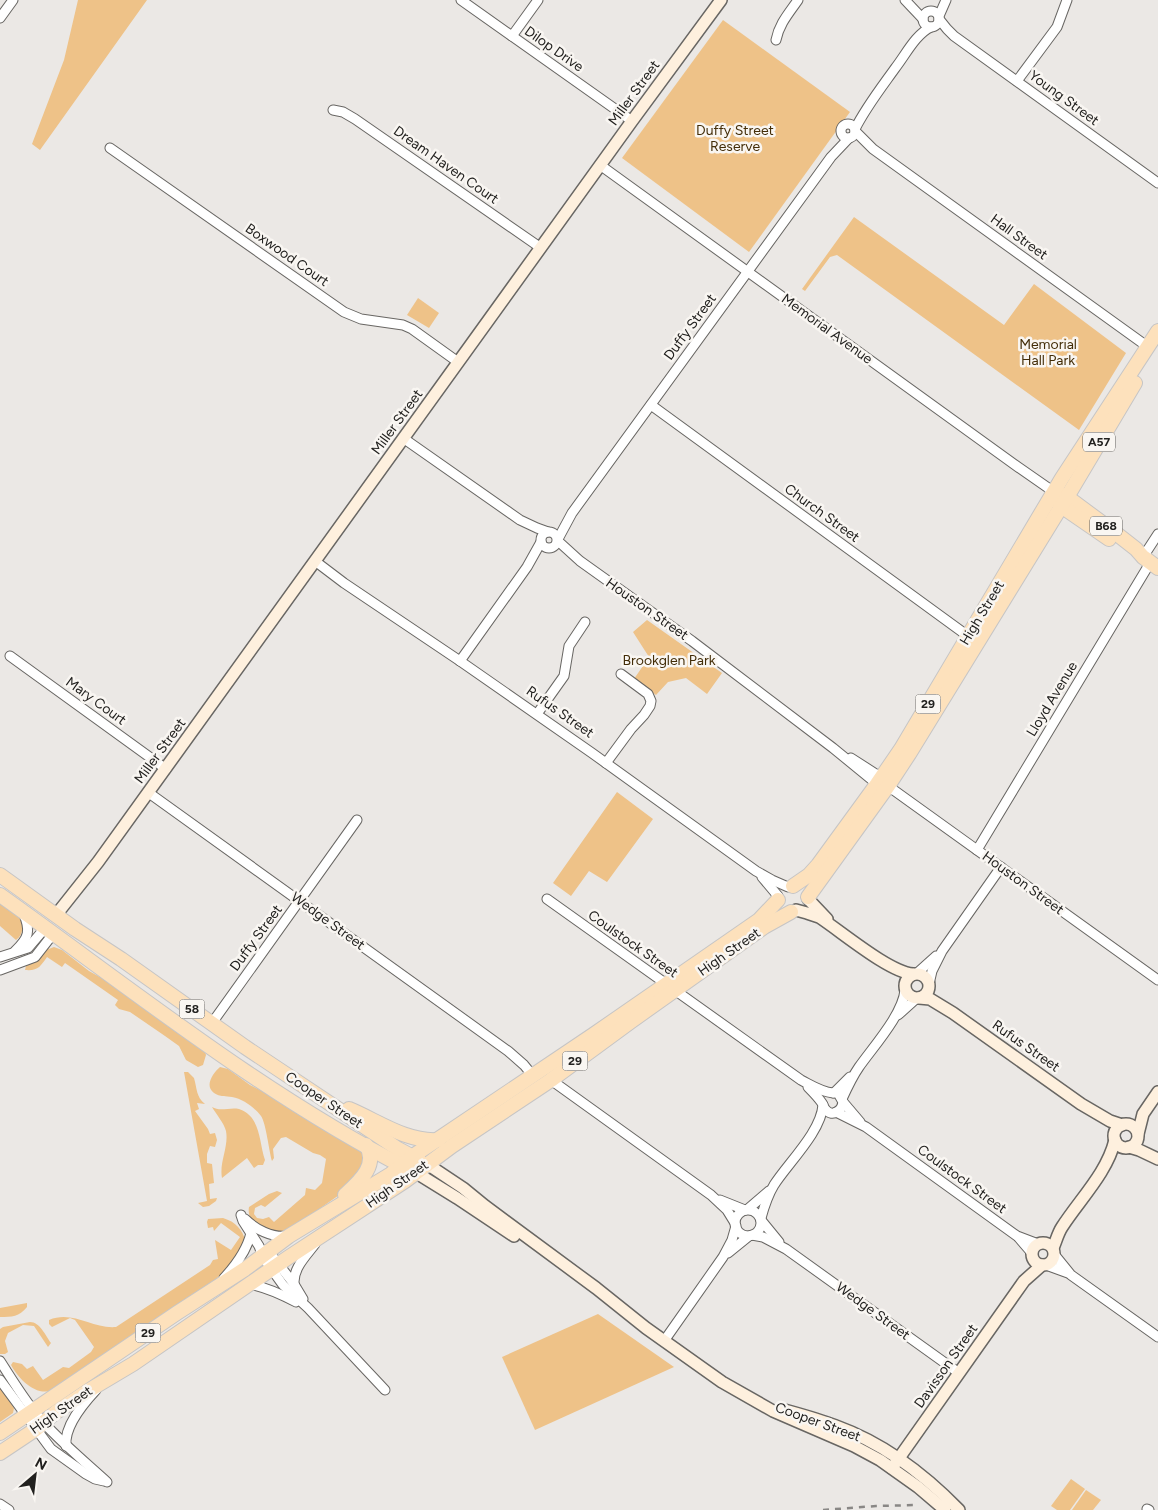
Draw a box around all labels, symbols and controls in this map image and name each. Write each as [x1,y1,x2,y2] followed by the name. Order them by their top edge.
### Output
[521,22,587,76] street label: Dilop Drive
[605,57,663,129] street label: Miller Street
[1026,67,1102,129] street label: Young Street
[390,122,502,208] street label: Dream Haven Court
[696,122,774,155] park label: Duffy Street Reserve
[987,211,1051,263] street label: Hall Street
[242,220,332,290] street label: Boxwood Court
[778,290,876,368] street label: Memorial Avenue
[660,291,720,363] street label: Duffy Street
[1019,336,1077,369] park label: Memorial Hall Park
[368,386,426,458] street label: Miller Street
[1083,432,1115,452] road number: A57
[781,480,863,546] street label: Church Street
[1090,516,1122,536] road number: B68
[602,574,692,644] street label: Houston Street
[956,578,1008,648] street label: High Street
[622,652,716,669] park label: Brookglen Park
[1023,658,1081,740] street label: Lloyd Avenue
[62,673,130,729] street label: Mary Court
[523,682,597,742] street label: Rufus Street
[916,694,940,714] road number: 29
[131,715,189,787] street label: Miller Street
[979,848,1067,918] street label: Houston Street
[288,888,368,954] street label: Wedge Street
[226,902,286,974] street label: Duffy Street
[585,907,681,981] street label: Coulstock Street
[694,924,764,980] street label: High Street
[180,1000,204,1019] road number: 58
[989,1016,1063,1076] street label: Rufus Street
[562,1052,588,1070] road number: 29
[282,1068,366,1132] street label: Cooper Street
[914,1141,1010,1217] street label: Coulstock Street
[362,1156,432,1212] street label: High Street
[833,1278,913,1344] street label: Wedge Street
[911,1321,981,1411] street label: Davisson Street
[136,1324,160,1342] road number: 29
[26,1382,96,1438] street label: High Street
[773,1399,863,1445] street label: Cooper Street
[10,1450,60,1500] north arrow
[32,1454,50,1474] text: N

